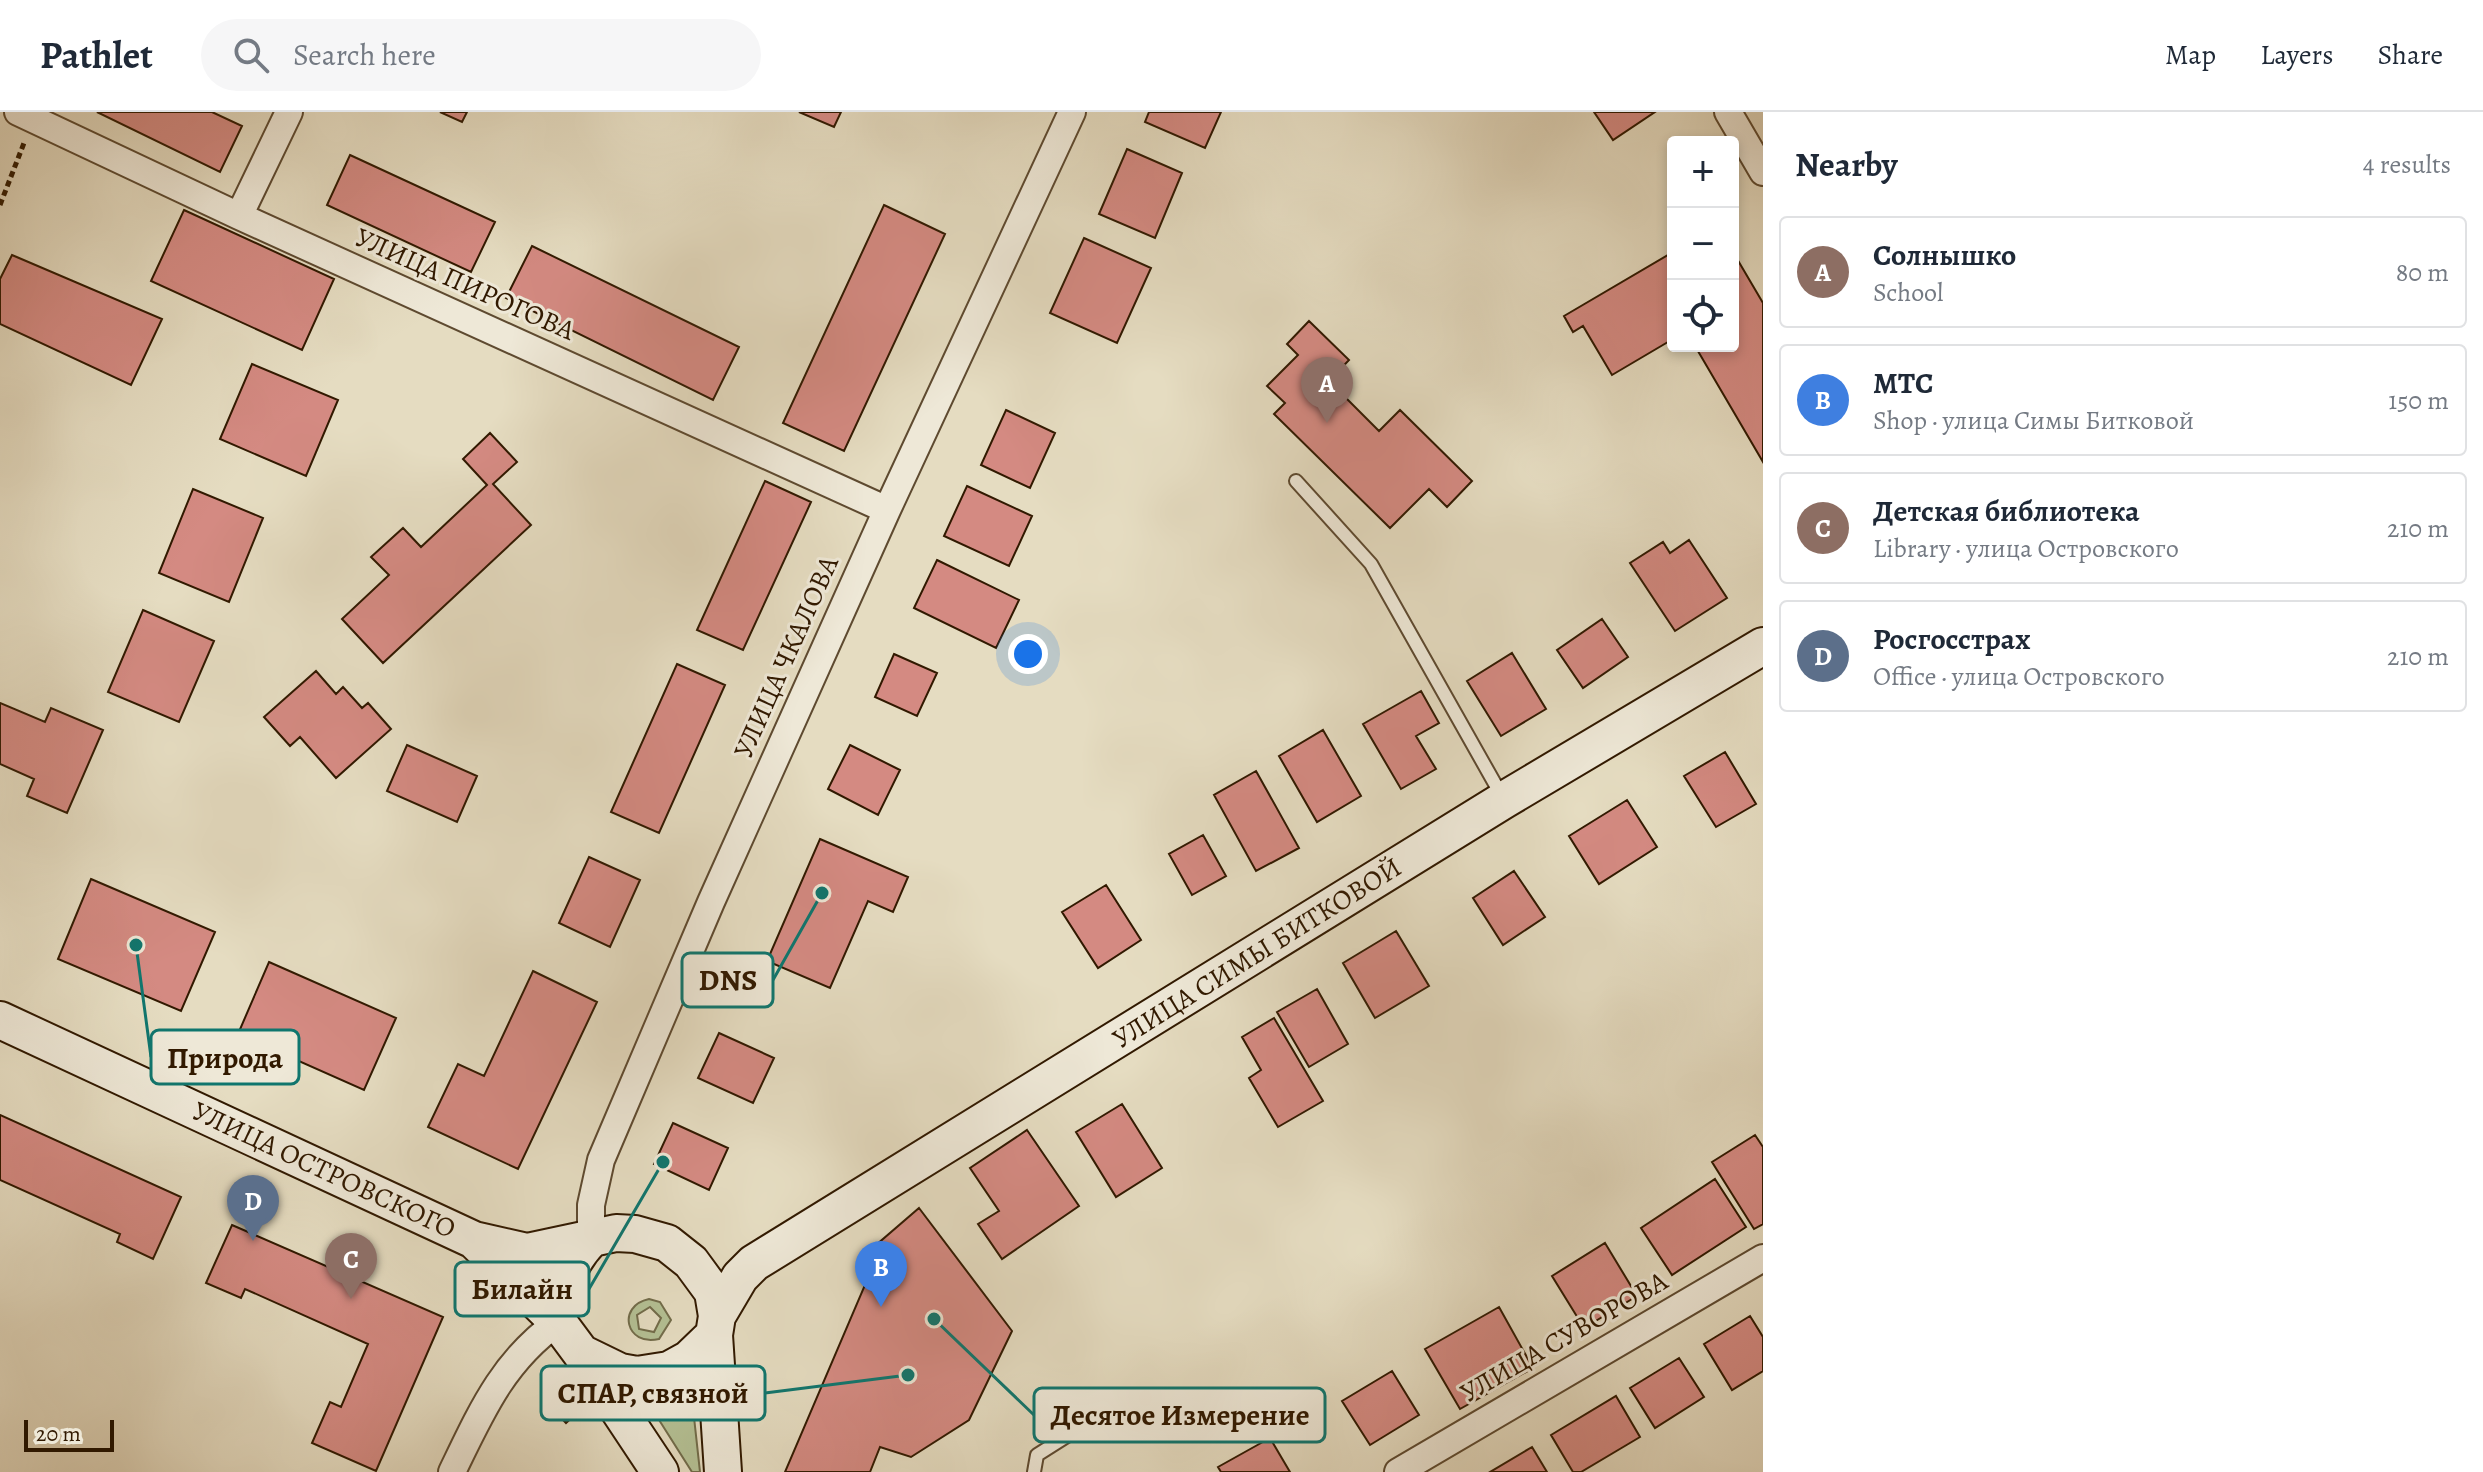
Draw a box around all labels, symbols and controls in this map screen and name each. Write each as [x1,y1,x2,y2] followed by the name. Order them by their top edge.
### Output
[201,19,761,91] search box
[40,29,153,81] text: Pathlet
[229,33,273,77] icon: search
[293,35,436,75] text: Search here
[2165,36,2216,74] text: Map
[2260,36,2333,74] text: Layers
[2377,36,2443,74] text: Share
[1667,136,1739,352] map controls
[1667,136,1739,208] button: +
[1795,141,1898,188] text: Nearby
[2363,147,2451,182] text: 4 results
[1667,208,1739,280] button: −
[349,218,582,350] street label: УЛИЦА ПИРОГОВА
[1873,235,2016,275] text: Солнышко
[1815,255,1831,290] text: A
[2396,255,2449,290] text: 80 m
[1873,275,1943,310] text: School
[1667,280,1739,352] button: locate
[1301,357,1353,423] pin: A
[1873,363,1933,403] text: МТС
[1815,383,1831,418] text: B
[2388,383,2449,418] text: 150 m
[1873,403,2194,438] text: Shop · улица Симы Битковой
[1873,491,2139,531] text: Детская библиотека
[1815,511,1831,546] text: C
[2387,511,2449,546] text: 210 m
[1873,531,2179,566] text: Library · улица Островского
[724,549,848,764] street label: УЛИЦА ЧКАЛОВА
[1873,619,2031,659] text: Росгосстрах
[1008,634,1048,674] your location
[1814,639,1832,674] text: D
[2387,639,2449,674] text: 210 m
[1873,659,2165,694] text: Office · улица Островского
[1105,848,1409,1058] street label: УЛИЦА СИМЫ БИТКОВОЙ
[682,953,773,1007] callout: DNS
[699,960,757,1000] text: DNS
[151,1030,299,1084] callout: Природа
[167,1038,284,1078] text: Природа
[186,1092,462,1248] street label: УЛИЦА ОСТРОВСКОГО
[227,1175,279,1241] pin: D
[325,1233,377,1299] pin: C
[855,1241,907,1307] pin: B
[455,1262,589,1316] callout: Билайн
[1453,1262,1675,1412] street label: УЛИЦА СУВОРОВА
[471,1269,573,1309] text: Билайн
[541,1366,765,1420] callout: СПАР, связной
[557,1373,749,1413] text: СПАР, связной
[1034,1388,1325,1442] callout: Десятое Измерение
[1050,1395,1310,1435] text: Десятое Измерение
[24,1416,114,1452] scale bar
[36,1419,81,1449] text: 20 m

